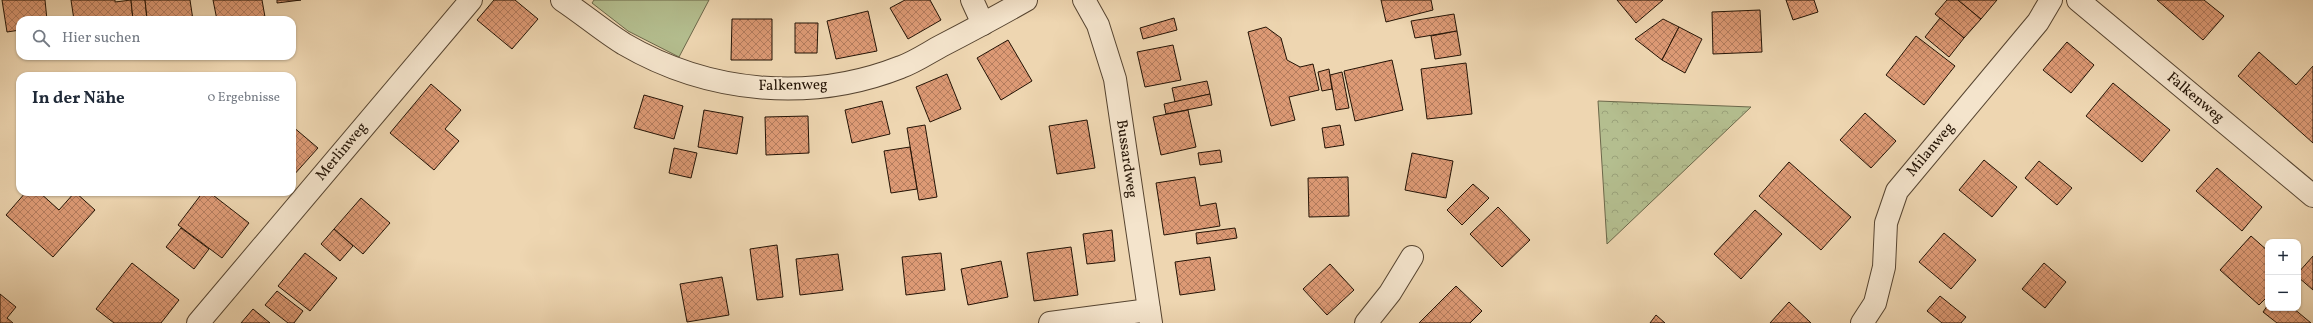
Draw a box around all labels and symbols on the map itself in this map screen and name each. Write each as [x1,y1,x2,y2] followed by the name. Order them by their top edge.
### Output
[2162,68,2229,129] street label: Falkenweg
[758,75,828,97] street label: Falkenweg
[311,118,373,186] street label: Merlinweg
[1110,118,1142,200] street label: Bussardweg
[1902,118,1960,182] street label: Milanweg

